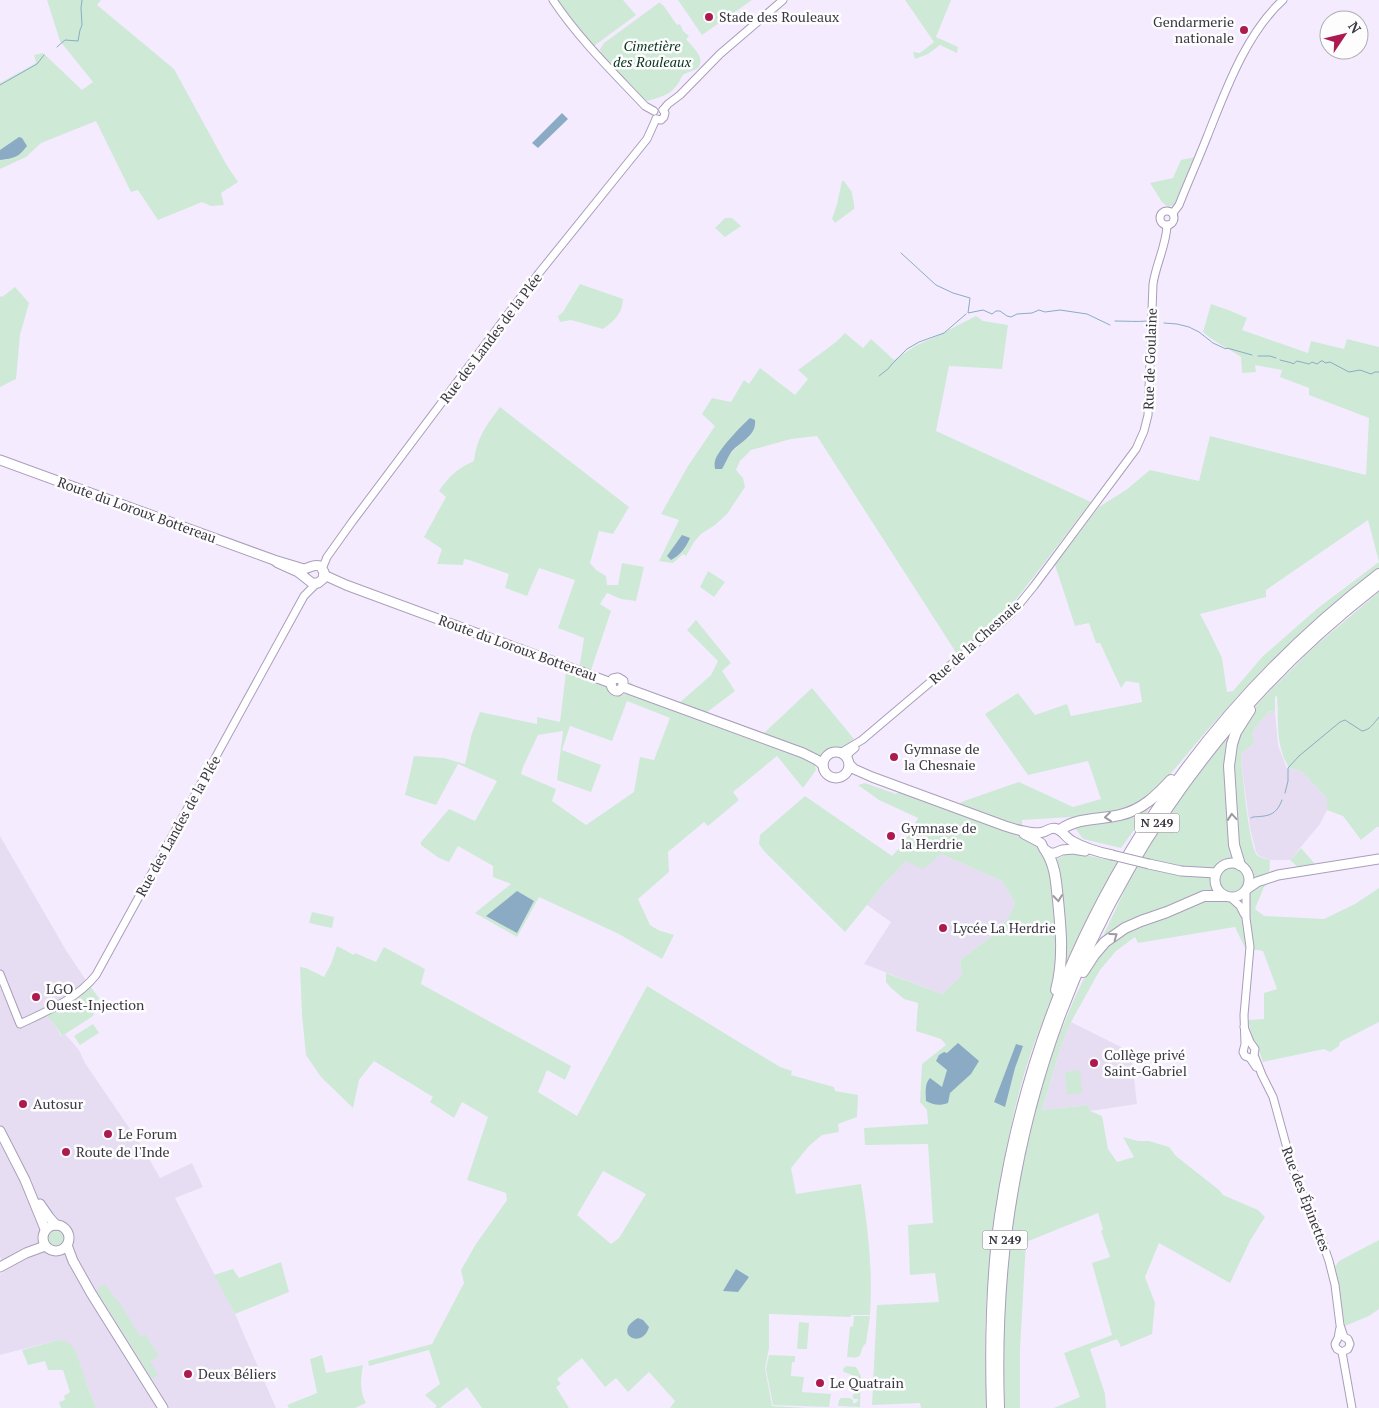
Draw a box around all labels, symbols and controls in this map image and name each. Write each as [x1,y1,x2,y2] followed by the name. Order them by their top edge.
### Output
[719,7,840,26] place label: Stade des Rouleaux
[1319,10,1369,60] north arrow
[703,11,715,23] marker: Stade des Rouleaux
[1153,12,1234,47] place label: Gendarmerie nationale
[1344,17,1366,37] text: N
[1238,24,1250,36] marker: Gendarmerie nationale
[613,36,692,71] park label: Cimetière des Rouleaux
[435,269,546,407] street label: Rue des Landes de la Plée
[1138,308,1161,410] street label: Rue de Goulaine
[55,472,219,547] street label: Route du Loroux Bottereau
[925,595,1025,688] street label: Rue de la Chesnaie
[436,610,600,685] street label: Route du Loroux Bottereau
[904,739,980,774] place label: Gymnase de la Chesnaie
[888,751,900,763] marker: Gymnase de la Chesnaie
[131,752,224,900] street label: Rue des Landes de la Plée
[1103,811,1111,822] one-way arrow
[1226,813,1237,821] one-way arrow
[1134,814,1180,832] road number: N 249
[901,818,977,853] place label: Gymnase de la Herdrie
[885,830,897,842] marker: Gymnase de la Herdrie
[1052,894,1063,902] one-way arrow
[953,918,1056,937] place label: Lycée La Herdrie
[937,922,949,934] marker: Lycée La Herdrie
[1108,933,1117,941] one-way arrow
[46,979,145,1014] place label: LGO Ouest-Injection
[30,991,42,1003] marker: LGO Ouest-Injection
[1104,1045,1187,1080] place label: Collège privé Saint-Gabriel
[1088,1057,1100,1069] marker: Collège privé Saint-Gabriel
[33,1094,84,1113] place label: Autosur
[17,1098,29,1110] marker: Autosur
[118,1124,177,1143] place label: Le Forum
[102,1128,114,1140] marker: Le Forum
[76,1142,170,1161] place label: Route de l'Inde
[1278,1144,1335,1254] street label: Rue des Épinettes
[60,1146,72,1158] marker: Route de l'Inde
[982,1230,1028,1250] road number: N 249
[198,1364,276,1383] place label: Deux Béliers
[182,1368,194,1380] marker: Deux Béliers
[830,1373,904,1392] place label: Le Quatrain
[814,1377,826,1389] marker: Le Quatrain

